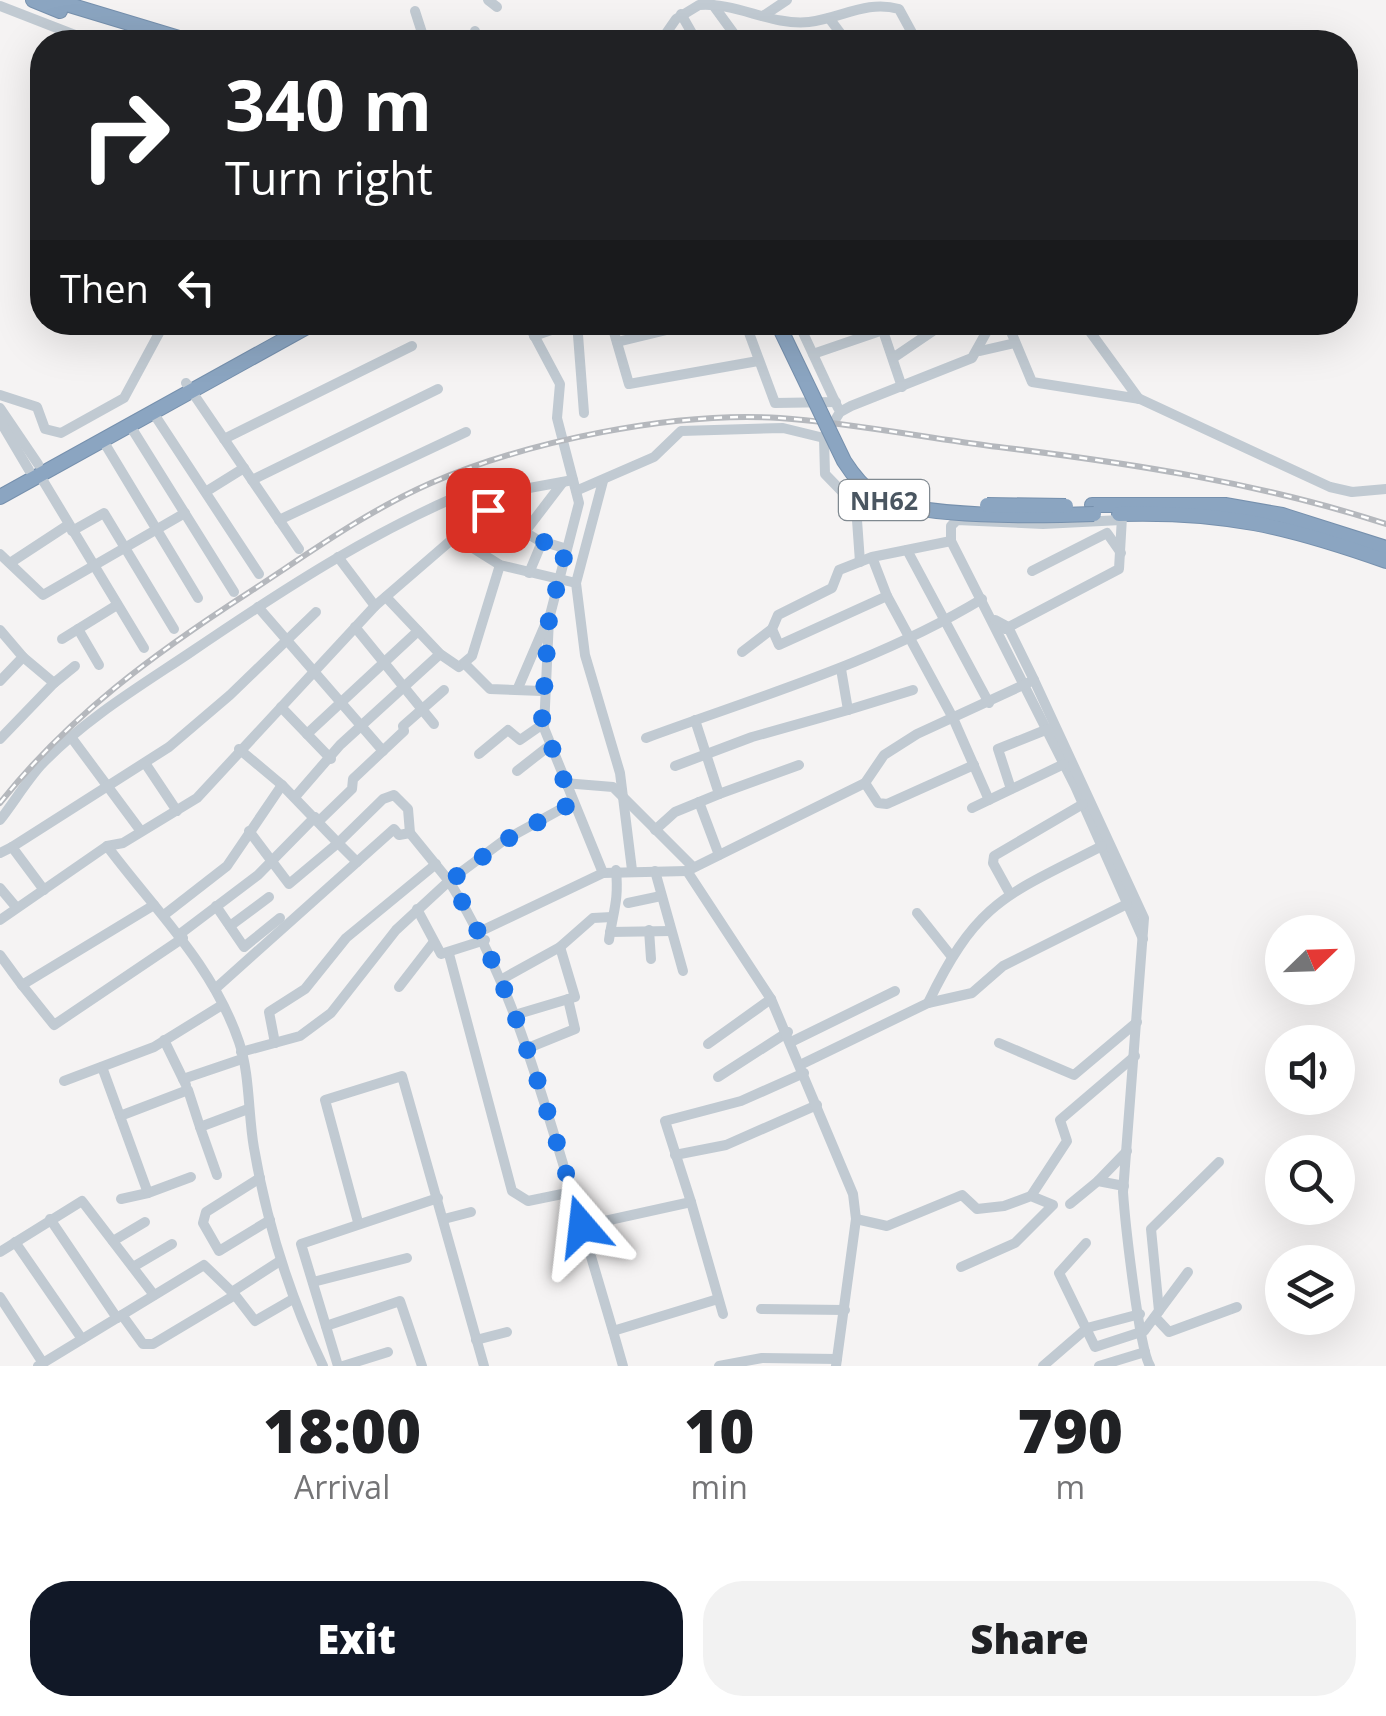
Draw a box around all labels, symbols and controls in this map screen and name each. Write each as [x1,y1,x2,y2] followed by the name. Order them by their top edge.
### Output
[225,56,432,152] text: 340 m
[60,70,190,200] icon: right
[225,147,433,208] text: Turn right
[169,260,224,315] icon: left
[60,262,149,314] text: Then
[446,468,531,553] pin
[839,480,929,520] road number: NH62
[461,483,516,538] icon: arrive
[1265,915,1355,1005] north arrow
[1265,915,1355,1335] map controls
[1265,1025,1355,1115] button: sound
[1265,1135,1355,1225] button: search
[530,1174,634,1278] position arrow
[1265,1245,1355,1335] button: layers
[263,1389,421,1471] text: 18:00
[684,1389,754,1471] text: 10
[1017,1389,1123,1471] text: 790
[294,1465,390,1508] text: Arrival
[691,1465,748,1508] text: min
[1055,1465,1085,1508] text: m
[30,1581,683,1696] button: Exit
[703,1581,1356,1696] button: Share

